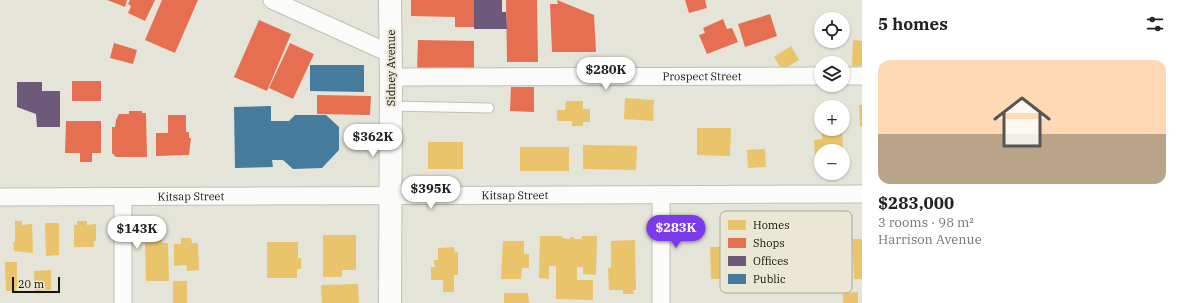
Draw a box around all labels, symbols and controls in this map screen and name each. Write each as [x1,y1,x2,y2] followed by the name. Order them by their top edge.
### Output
[814,12,850,180] map controls
[814,12,850,48] button: locate
[878,13,948,35] text: 5 homes
[1144,13,1166,35] icon: filters
[384,30,398,106] street label: Sidney Avenue
[814,56,850,92] button: layers
[578,57,634,91] pin: $280K
[585,61,627,78] text: $280K
[662,69,742,83] street label: Prospect Street
[986,86,1058,158] icon: home
[814,100,850,136] button: +
[345,124,401,158] pin: $362K
[352,128,394,145] text: $362K
[814,144,850,180] button: −
[403,176,459,210] pin: $395K
[410,180,452,197] text: $395K
[482,188,549,202] street label: Kitsap Street
[158,189,225,203] street label: Kitsap Street
[878,192,954,214] text: $283,000
[720,211,852,293] legend
[878,214,974,231] text: 3 rooms · 98 m²
[648,215,704,249] pin: $283K
[109,216,165,250] pin: $143K
[753,218,790,232] text: Homes
[655,219,697,236] text: $283K
[116,220,158,237] text: $143K
[878,231,982,248] text: Harrison Avenue
[753,236,785,250] text: Shops
[753,254,788,268] text: Offices
[753,272,786,286] text: Public
[12,275,60,294] scale bar
[18,277,44,291] text: 20 m

